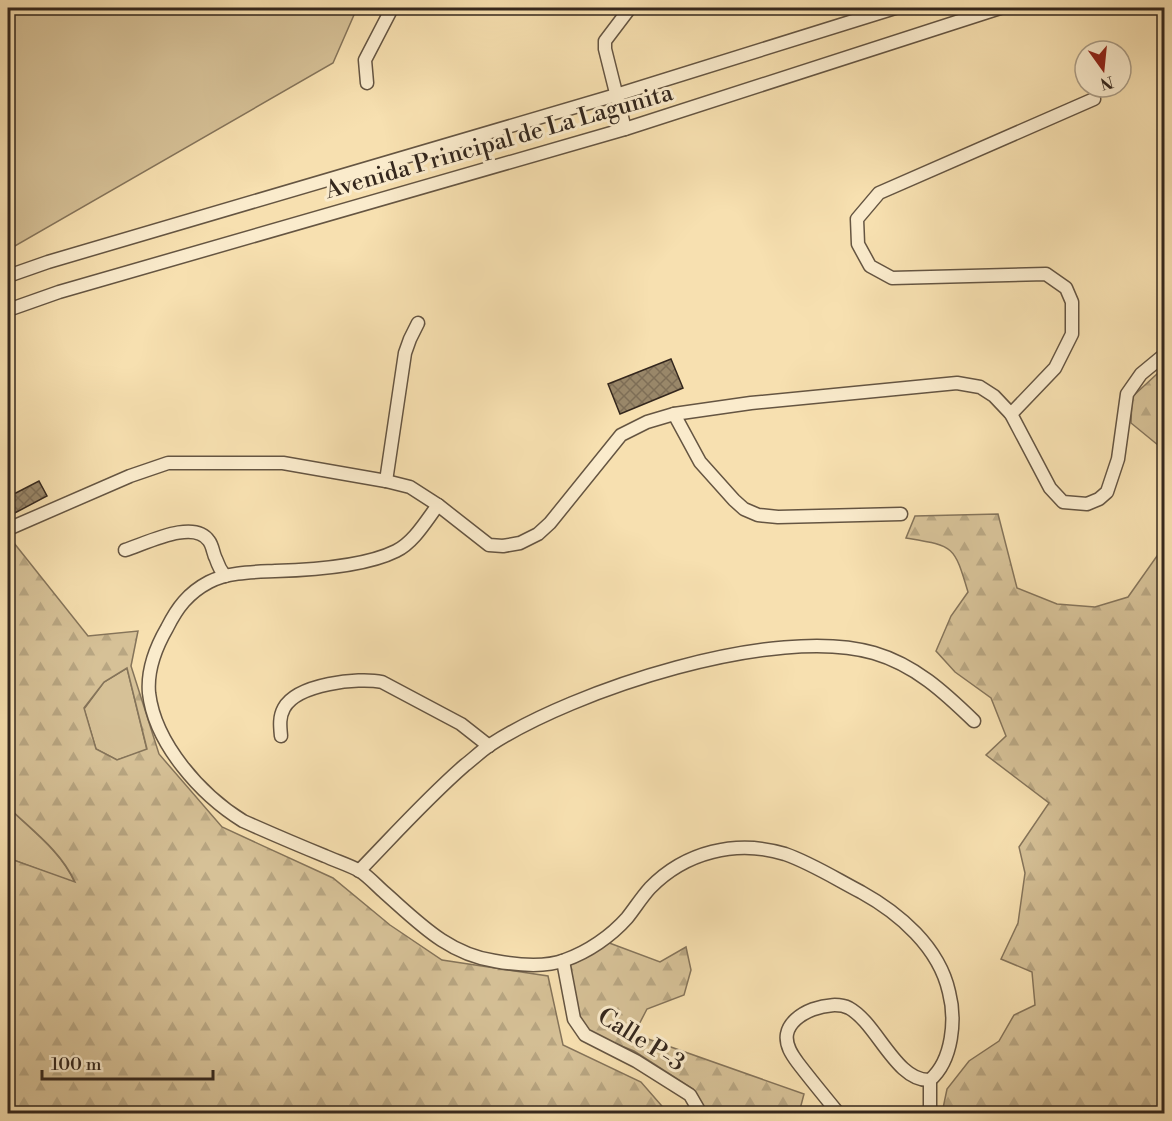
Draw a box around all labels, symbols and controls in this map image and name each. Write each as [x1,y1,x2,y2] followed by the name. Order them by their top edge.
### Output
[1073,39,1133,99] north arrow
[1098,71,1115,94] text: N
[321,78,677,206] street label: Avenida Principal de La Lagunita
[592,1002,690,1078] street label: Calle P-3
[42,1043,213,1081] scale bar
[51,1053,102,1076] text: 100 m

